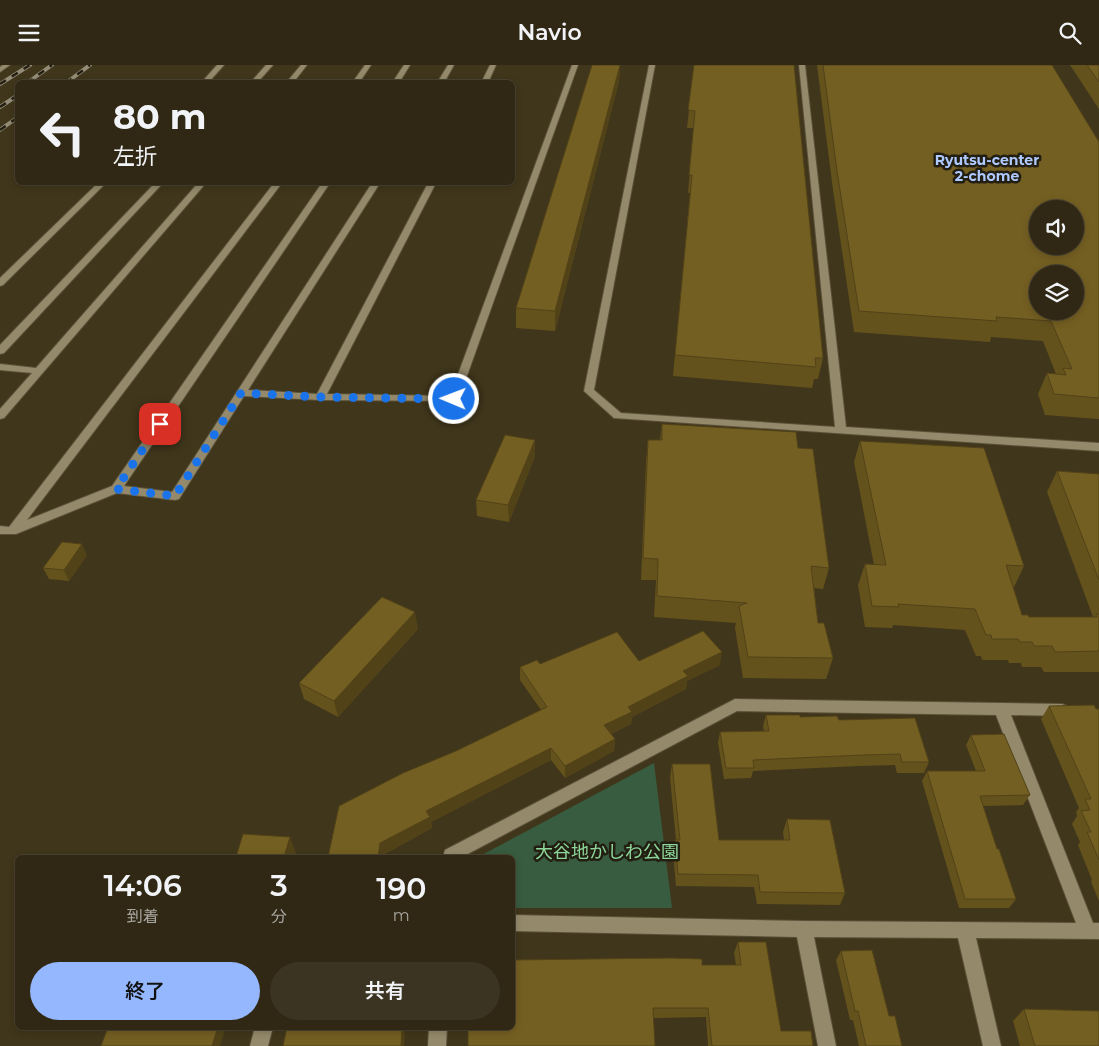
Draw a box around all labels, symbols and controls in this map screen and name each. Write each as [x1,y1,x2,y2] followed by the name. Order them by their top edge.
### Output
[15,19,43,47] icon: menu
[517,19,582,46] text: Navio
[1056,19,1084,47] icon: search
[113,95,207,138] text: 80 m
[30,100,95,165] icon: left
[113,143,157,170] text: 左折
[935,151,1039,185] district label: Ryutsu-center 2-chome
[1029,200,1084,320] map controls
[1029,200,1084,255] button: sound
[1029,265,1084,320] button: layers
[427,372,479,424] position arrow
[139,403,181,445] pin
[146,410,174,438] icon: arrive
[535,841,679,863] park label: 大谷地かしわ公園
[103,867,182,904] text: 14:06
[270,867,288,904] text: 3
[376,870,427,907] text: 190
[393,906,410,925] text: m
[127,907,159,926] text: 到着
[271,907,287,926] text: 分
[30,962,260,1020] button: 終了
[270,962,500,1020] button: 共有

